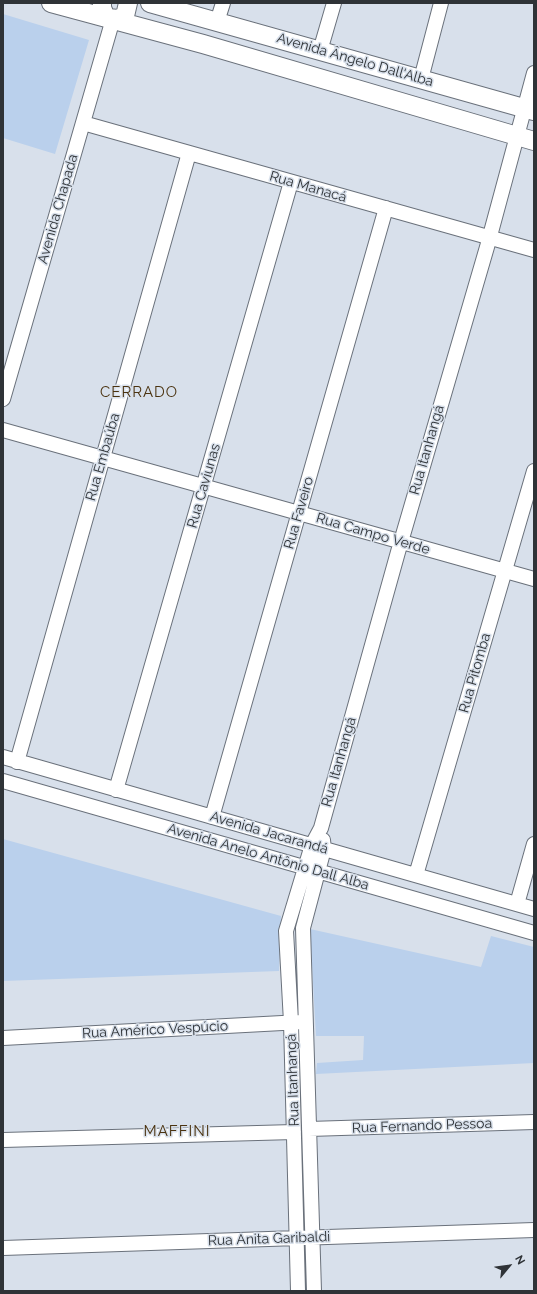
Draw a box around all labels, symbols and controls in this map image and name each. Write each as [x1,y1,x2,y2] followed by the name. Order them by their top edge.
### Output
[275,30,435,90] street label: Avenida Ângelo Dall'Alba
[34,152,82,266] street label: Avenida Chapada
[267,168,349,206] street label: Rua Manacá
[100,383,178,401] district label: CERRADO
[406,403,448,497] street label: Rua Itanhangá
[82,411,124,503] street label: Rua Embaúba
[184,442,224,530] street label: Rua Caviunas
[281,475,317,551] street label: Rua Faveiro
[314,510,432,558] street label: Rua Campo Verde
[456,631,494,715] street label: Rua Pitomba
[318,715,360,809] street label: Rua Itanhangá
[208,808,330,858] street label: Avenida Jacarandá
[165,820,371,894] street label: Avenida Anelo Antônio Dall Alba
[82,1018,228,1042] street label: Rua Américo Vespúcio
[283,1033,303,1127] street label: Rua Itanhangá
[352,1115,492,1137] street label: Rua Fernando Pessoa
[144,1122,210,1140] district label: MAFFINI
[207,1228,331,1250] street label: Rua Anita Garibaldi
[489,1246,529,1286] north arrow
[512,1253,528,1267] text: N

